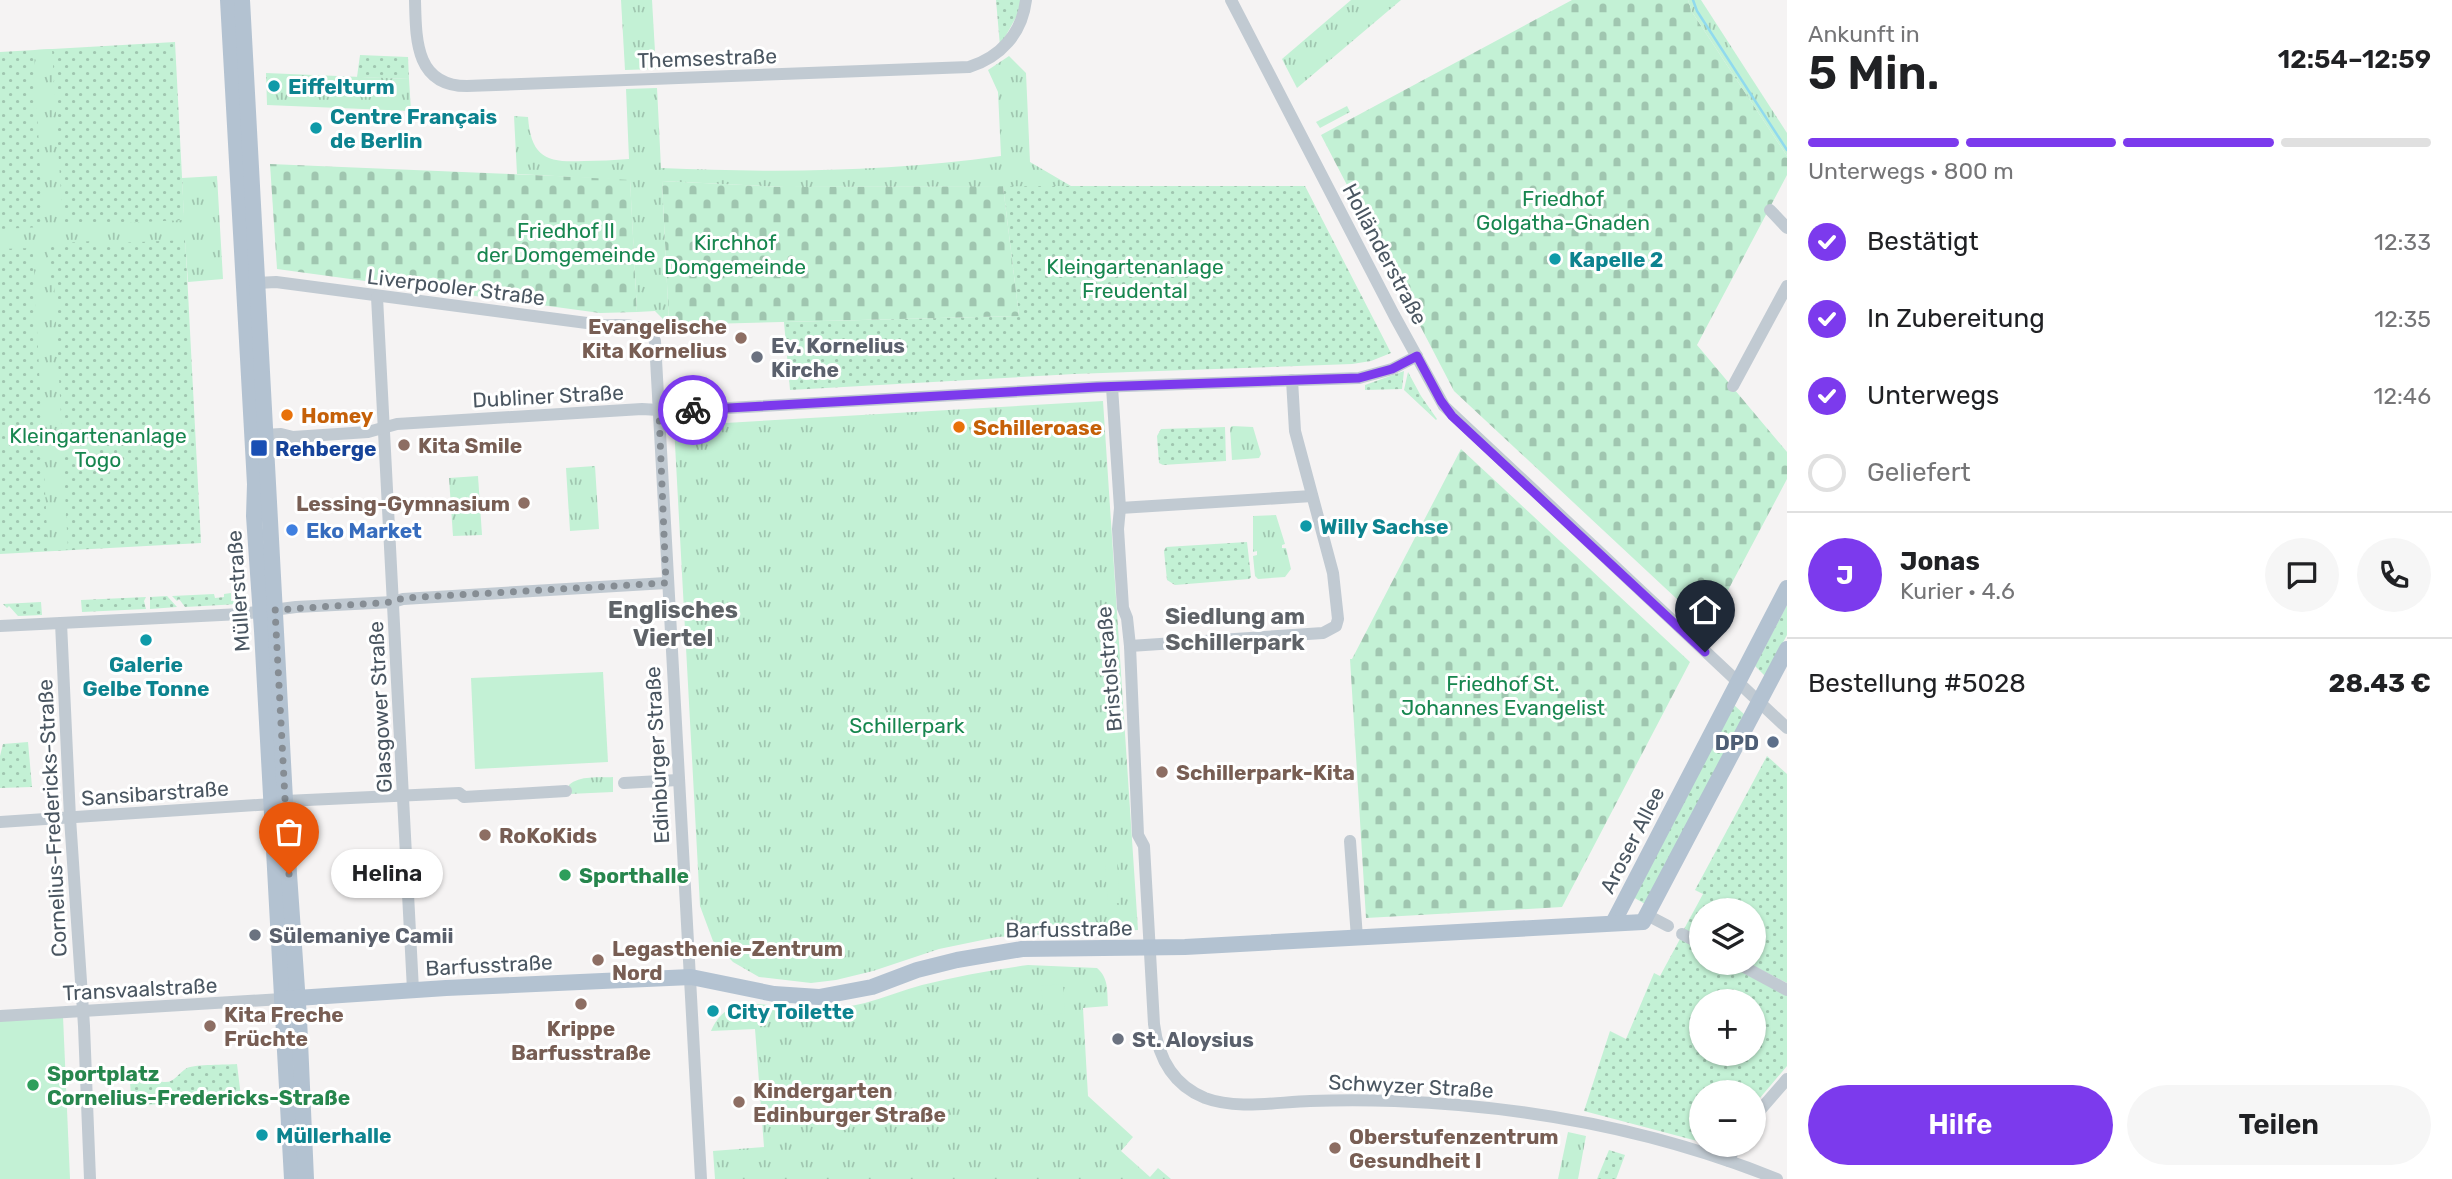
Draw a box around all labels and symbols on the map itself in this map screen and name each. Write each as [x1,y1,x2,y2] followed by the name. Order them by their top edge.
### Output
[637,43,777,73] street label: Themsestraße
[288,74,395,99] place label: Eiffelturm
[266,78,282,94] marker: Eiffelturm
[330,104,497,153] place label: Centre Français de Berlin
[308,120,324,136] marker: Centre Français de Berlin
[1337,179,1433,329] street label: Holländerstraße
[1476,186,1650,235] park label: Friedhof Golgatha-Gnaden
[477,218,655,267] park label: Friedhof II der Domgemeinde
[664,230,806,279] park label: Kirchhof Domgemeinde
[1569,247,1664,272] place label: Kapelle 2
[1547,251,1563,267] marker: Kapelle 2
[1046,254,1224,303] park label: Kleingartenanlage Freudental
[366,264,546,310] street label: Liverpooler Straße
[582,314,727,363] place label: Evangelische Kita Kornelius
[733,330,749,346] marker: Evangelische Kita Kornelius
[771,333,905,382] place label: Ev. Kornelius Kirche
[749,349,765,365] marker: Ev. Kornelius Kirche
[658,375,728,445] courier
[472,380,624,412] street label: Dubliner Straße
[301,403,374,428] place label: Homey
[279,407,295,423] marker: Homey
[973,415,1102,440] place label: Schilleroase
[951,419,967,435] marker: Schilleroase
[9,423,187,472] park label: Kleingartenanlage Togo
[418,433,522,458] place label: Kita Smile
[275,436,376,461] place label: Rehberge
[396,437,412,453] marker: Kita Smile
[249,438,269,458] marker: Rehberge
[296,491,510,516] place label: Lessing-Gymnasium
[516,495,532,511] marker: Lessing-Gymnasium
[1320,514,1448,539] place label: Willy Sachse
[306,518,422,543] place label: Eko Market
[1298,518,1314,534] marker: Willy Sachse
[284,522,300,538] marker: Eko Market
[221,529,255,653] street label: Müllerstraße
[1675,580,1735,652] pin
[608,596,738,652] district label: Englisches Viertel
[1165,602,1305,656] district label: Siedlung am Schillerpark
[1091,605,1127,733] street label: Bristolstraße
[363,621,397,793] street label: Glasgower Straße
[138,632,154,648] marker: Galerie Gelbe Tonne
[82,652,210,701] place label: Galerie Gelbe Tonne
[640,666,674,844] street label: Edinburger Straße
[1401,671,1605,720] park label: Friedhof St. Johannes Evangelist
[32,679,72,957] street label: Cornelius-Fredericks-Straße
[849,713,965,738] park label: Schillerpark
[1715,730,1759,755] place label: DPD
[1765,734,1781,750] marker: DPD
[1176,760,1355,785] place label: Schillerpark-Kita
[1154,764,1170,780] marker: Schillerpark-Kita
[80,775,230,811] street label: Sansibarstraße
[1594,783,1670,897] street label: Aroser Allee
[259,802,319,874] pin
[499,823,597,848] place label: RoKoKids
[477,827,493,843] marker: RoKoKids
[331,850,443,898] callout: Helina
[579,863,689,888] place label: Sporthalle
[557,867,573,883] marker: Sporthalle
[1005,915,1133,943] street label: Barfusstraße
[269,923,453,948] place label: Sülemaniye Camii
[247,927,263,943] marker: Sülemaniye Camii
[612,936,843,985] place label: Legasthenie-Zentrum Nord
[425,949,553,981] street label: Barfusstraße
[590,952,606,968] marker: Legasthenie-Zentrum Nord
[62,972,218,1006] street label: Transvaalstraße
[573,996,589,1012] marker: Krippe Barfusstraße
[727,999,854,1024] place label: City Toilette
[224,1002,344,1051] place label: Kita Freche Früchte
[705,1003,721,1019] marker: City Toilette
[511,1016,651,1065] place label: Krippe Barfusstraße
[202,1018,218,1034] marker: Kita Freche Früchte
[1132,1027,1254,1052] place label: St. Aloysius
[1110,1031,1126,1047] marker: St. Aloysius
[47,1061,350,1110] place label: Sportplatz Cornelius-Fredericks-Straße
[1328,1069,1494,1103] street label: Schwyzer Straße
[25,1077,41,1093] marker: Sportplatz Cornelius-Fredericks-Straße
[753,1078,946,1127] place label: Kindergarten Edinburger Straße
[731,1094,747,1110] marker: Kindergarten Edinburger Straße
[276,1123,391,1148] place label: Müllerhalle
[1349,1124,1559,1173] place label: Oberstufenzentrum Gesundheit I
[254,1127,270,1143] marker: Müllerhalle
[1327,1140,1343,1156] marker: Oberstufenzentrum Gesundheit I

